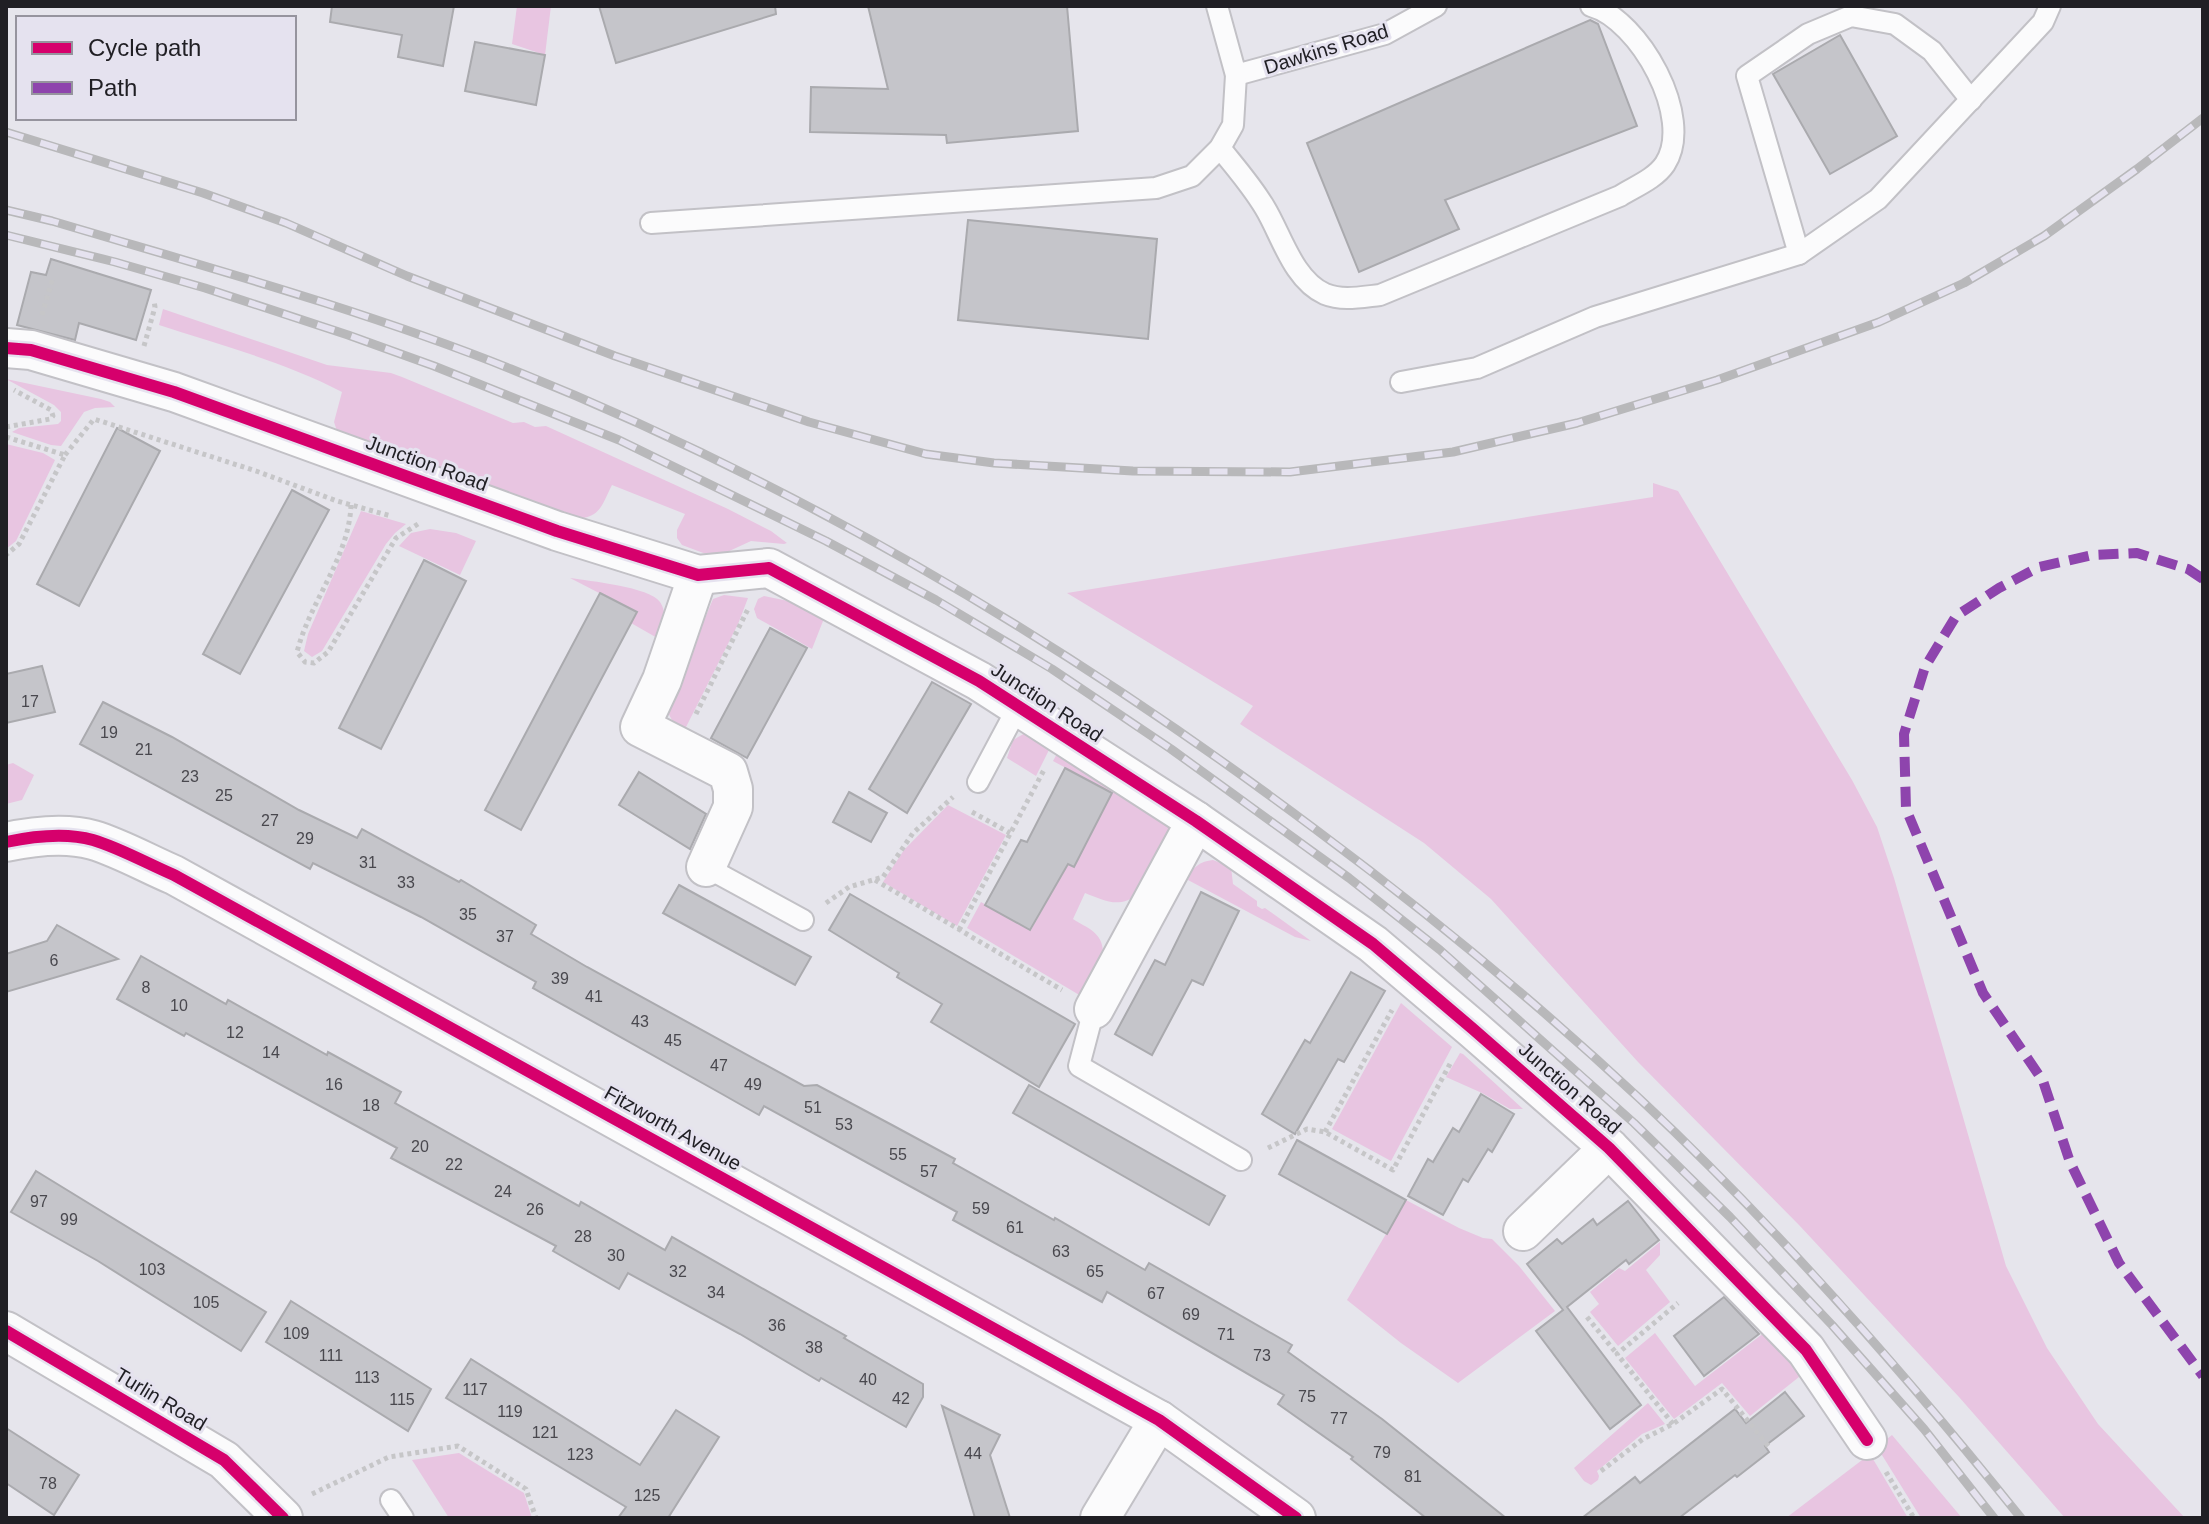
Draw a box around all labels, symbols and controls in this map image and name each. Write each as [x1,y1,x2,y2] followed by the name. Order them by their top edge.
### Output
[16,16,296,120] legend
[1261,20,1391,78] street label: Dawkins Road
[88,34,201,61] text: Cycle path
[88,74,137,101] text: Path
[363,431,491,495] street label: Junction Road
[987,658,1107,746] street label: Junction Road
[21,693,39,710] house number: 17
[100,724,118,741] house number: 19
[135,741,153,758] house number: 21
[181,768,199,785] house number: 23
[215,787,233,804] house number: 25
[261,812,279,829] house number: 27
[296,830,314,847] house number: 29
[359,854,377,871] house number: 31
[397,874,415,891] house number: 33
[459,906,477,923] house number: 35
[496,928,514,945] house number: 37
[50,952,59,969] house number: 6
[551,970,569,987] house number: 39
[142,979,151,996] house number: 8
[585,988,603,1005] house number: 41
[170,997,188,1014] house number: 10
[631,1013,649,1030] house number: 43
[226,1024,244,1041] house number: 12
[664,1032,682,1049] house number: 45
[1515,1038,1625,1138] street label: Junction Road
[262,1044,280,1061] house number: 14
[710,1057,728,1074] house number: 47
[325,1076,343,1093] house number: 16
[744,1076,762,1093] house number: 49
[601,1081,745,1175] street label: Fitzworth Avenue
[362,1097,380,1114] house number: 18
[804,1099,822,1116] house number: 51
[835,1116,853,1133] house number: 53
[411,1138,429,1155] house number: 20
[889,1146,907,1163] house number: 55
[445,1156,463,1173] house number: 22
[920,1163,938,1180] house number: 57
[494,1183,512,1200] house number: 24
[30,1193,48,1210] house number: 97
[972,1200,990,1217] house number: 59
[526,1201,544,1218] house number: 26
[60,1211,78,1228] house number: 99
[1006,1219,1024,1236] house number: 61
[574,1228,592,1245] house number: 28
[1052,1243,1070,1260] house number: 63
[607,1247,625,1264] house number: 30
[139,1261,165,1278] house number: 103
[669,1263,687,1280] house number: 32
[1086,1263,1104,1280] house number: 65
[707,1284,725,1301] house number: 34
[1147,1285,1165,1302] house number: 67
[193,1294,219,1311] house number: 105
[1182,1306,1200,1323] house number: 69
[768,1317,786,1334] house number: 36
[283,1325,309,1342] house number: 109
[1217,1326,1235,1343] house number: 71
[805,1339,823,1356] house number: 38
[319,1347,343,1364] house number: 111
[1253,1347,1271,1364] house number: 73
[111,1363,211,1435] street label: Turlin Road
[354,1369,380,1386] house number: 113
[859,1371,877,1388] house number: 40
[462,1381,488,1398] house number: 117
[1298,1388,1316,1405] house number: 75
[892,1390,910,1407] house number: 42
[389,1391,415,1408] house number: 115
[497,1403,523,1420] house number: 119
[1330,1410,1348,1427] house number: 77
[532,1424,558,1441] house number: 121
[1373,1444,1391,1461] house number: 79
[964,1445,982,1462] house number: 44
[567,1446,593,1463] house number: 123
[1404,1468,1422,1485] house number: 81
[39,1475,57,1492] house number: 78
[634,1487,660,1504] house number: 125

